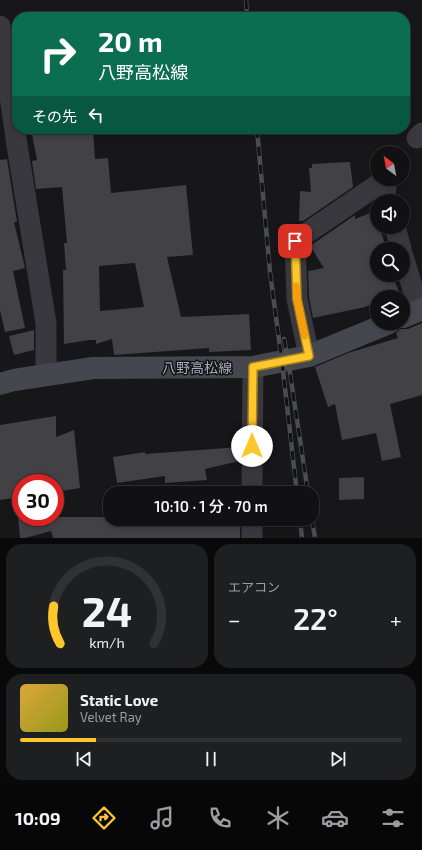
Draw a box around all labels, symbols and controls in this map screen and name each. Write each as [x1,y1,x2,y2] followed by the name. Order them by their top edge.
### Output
[98,24,163,58] text: 20 m
[32,28,84,80] icon: right
[98,61,188,83] text: 八野高松線
[85,104,107,126] icon: left
[32,107,77,125] text: その先
[370,146,410,186] north arrow
[370,146,410,330] map controls
[370,194,410,234] button: sound
[278,224,312,258] pin
[284,230,306,252] icon: arrive
[370,242,410,282] button: search
[370,290,410,330] button: layers
[162,359,232,376] street label: 八野高松線
[231,425,273,467] position arrow
[12,474,64,526] speed limit sign: 30
[154,497,268,515] text: 10:10 · 1 分 · 70 m
[228,579,280,595] text: エアコン
[82,585,132,635] text: 24
[293,600,338,636] text: 22°
[228,606,241,632] text: −
[390,606,402,632] text: +
[89,634,125,651] text: km/h
[80,691,158,709] text: Static Love
[80,709,142,725] text: Velvet Ray
[73,748,95,770] icon: previous
[200,748,222,770] icon: pause
[327,748,349,770] icon: next
[90,804,118,832] icon: directions
[148,804,176,832] icon: music
[206,804,234,832] icon: phone
[264,804,292,832] icon: climate
[321,804,349,832] icon: car
[379,804,407,832] icon: filters
[15,807,61,829] text: 10:09

